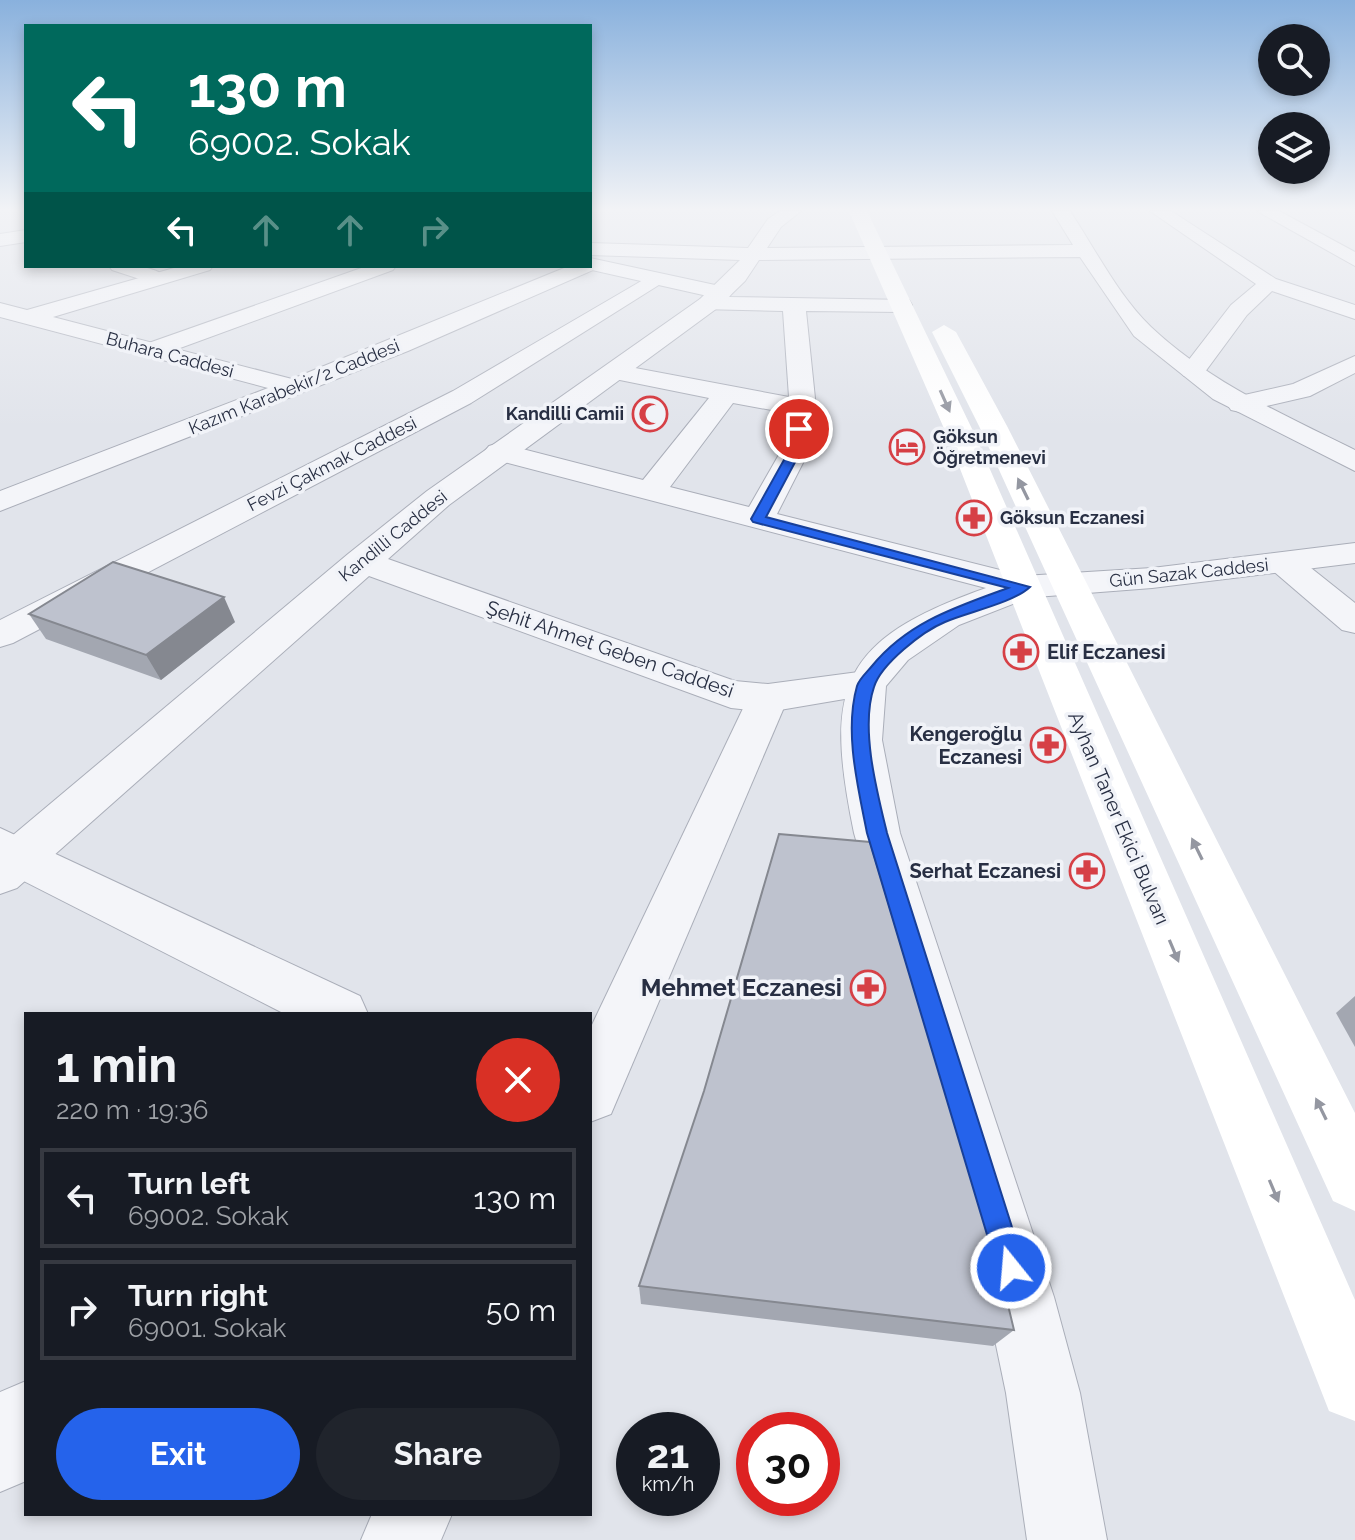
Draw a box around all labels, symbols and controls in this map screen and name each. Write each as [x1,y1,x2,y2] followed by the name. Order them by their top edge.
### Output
[1258,24,1330,184] map controls
[1258,24,1330,96] button: search
[188,54,347,120] text: 130 m
[56,56,160,160] icon: left
[1258,112,1330,184] button: layers
[188,121,411,163] text: 69002. Sokak
[160,208,204,252] icon: left
[244,208,288,252] icon: ahead
[328,208,372,252] icon: ahead
[412,208,456,252] icon: right
[104,327,236,382] street label: Buhara Caddesi
[185,335,402,439] street label: Kazım Karabekir/2 Caddesi
[938,389,952,413] one-way arrow
[631,395,669,433] mosque icon: Kandilli Camii
[765,395,833,463] pin
[506,403,624,424] place label: Kandilli Camii
[777,407,821,451] icon: arrive
[244,412,420,515] street label: Fevzi Çakmak Caddesi
[933,426,1046,468] place label: Göksun Öğretmenevi
[888,428,926,466] hotel icon: Göksun Öğretmenevi
[1016,477,1030,500] one-way arrow
[334,486,451,586] street label: Kandilli Caddesi
[955,499,993,537] pharmacy icon: Göksun Eczanesi
[1000,507,1144,528] place label: Göksun Eczanesi
[1108,554,1270,591] street label: Gün Sazak Caddesi
[483,595,737,703] street label: Şehit Ahmet Geben Caddesi
[1002,633,1040,671] pharmacy icon: Elif Eczanesi
[1047,640,1166,664] place label: Elif Eczanesi
[1063,708,1175,928] street label: Ayhan Taner Ekici Bulvarı
[909,722,1022,769] place label: Kengeroğlu Eczanesi
[1029,726,1067,764] pharmacy icon: Kengeroğlu Eczanesi
[1190,837,1203,860] one-way arrow
[1068,852,1106,890] pharmacy icon: Serhat Eczanesi
[910,859,1061,883] place label: Serhat Eczanesi
[1168,939,1181,963] one-way arrow
[849,969,887,1007] pharmacy icon: Mehmet Eczanesi
[641,973,842,1002] place label: Mehmet Eczanesi
[56,1037,177,1093] text: 1 min
[476,1038,560,1122] button: close
[56,1095,209,1125] text: 220 m · 19:36
[1314,1097,1328,1120] one-way arrow
[128,1166,250,1201] text: Turn left
[60,1176,104,1220] icon: left
[1268,1179,1281,1203] one-way arrow
[474,1181,556,1216] text: 130 m
[128,1201,289,1231] text: 69002. Sokak
[969,1226,1053,1310] position arrow
[128,1278,268,1313] text: Turn right
[60,1288,104,1332] icon: right
[486,1293,556,1328] text: 50 m
[128,1313,286,1343] text: 69001. Sokak
[56,1408,300,1500] button: Exit
[316,1408,560,1500] button: Share
[736,1412,840,1516] speed limit sign: 30
[647,1430,689,1477] text: 21
[642,1472,694,1496] text: km/h

